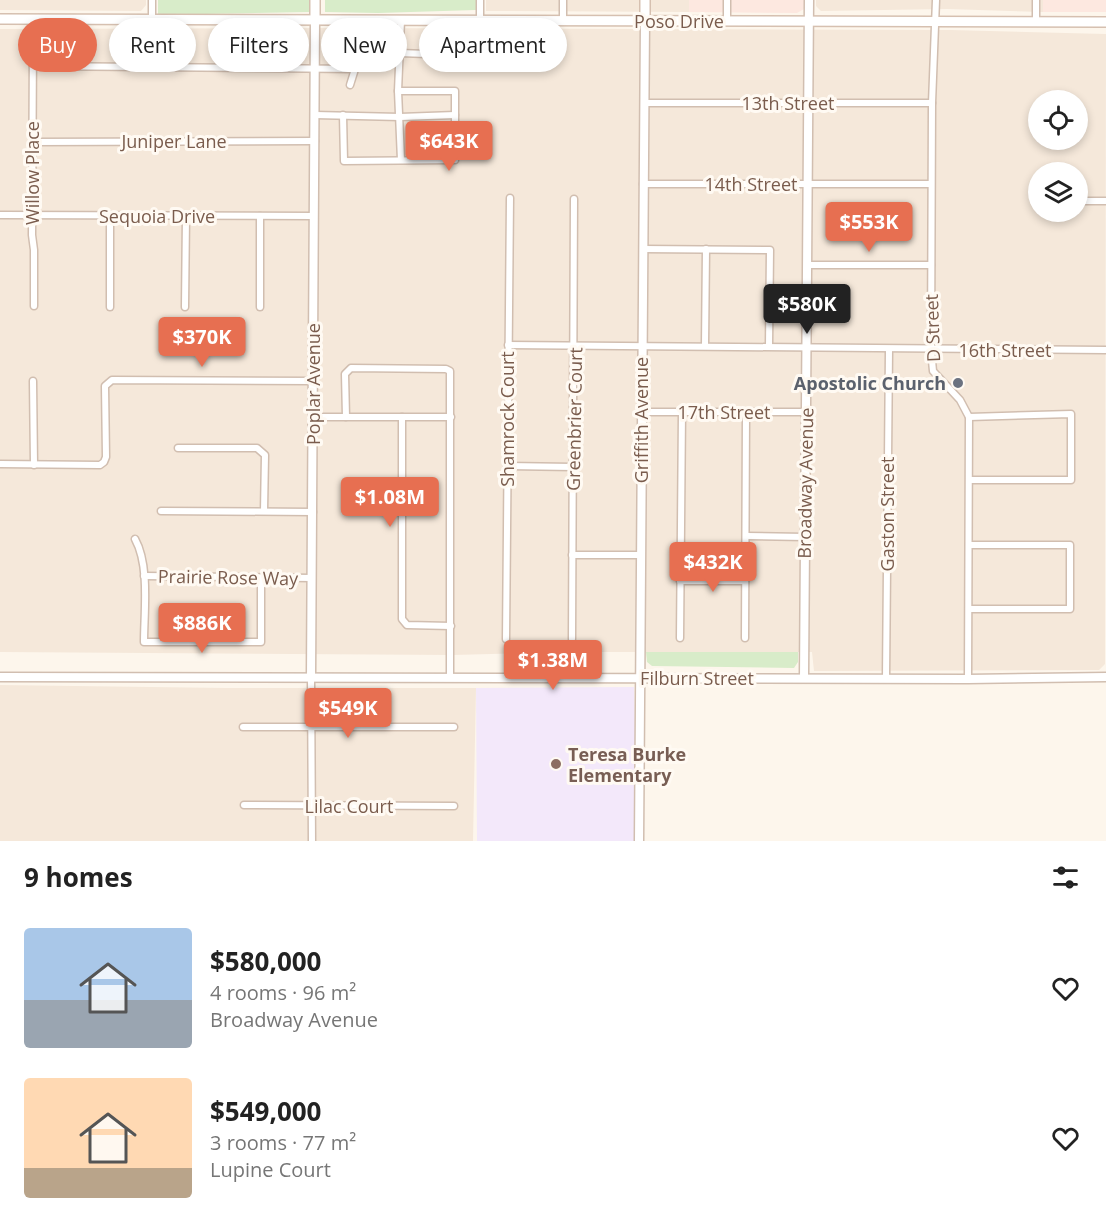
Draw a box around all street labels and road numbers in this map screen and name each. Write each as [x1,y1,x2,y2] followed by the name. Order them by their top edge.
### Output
[634,9,724,33] street label: Poso Drive
[742,91,835,115] street label: 13th Street
[20,121,44,225] street label: Willow Place
[119,129,227,153] street label: Juniper Lane
[705,172,798,196] street label: 14th Street
[99,204,215,228] street label: Sequoia Drive
[919,294,945,362] street label: D Street
[301,323,325,445] street label: Poplar Avenue
[959,338,1052,362] street label: 16th Street
[561,347,587,491] street label: Greenbrier Court
[495,351,519,487] street label: Shamrock Court
[629,357,653,483] street label: Griffith Avenue
[678,400,771,424] street label: 17th Street
[792,407,818,559] street label: Broadway Avenue
[875,457,899,571] street label: Gaston Street
[158,564,299,590] street label: Prairie Rose Way
[640,666,754,690] street label: Filburn Street
[305,794,393,818] street label: Lilac Court

